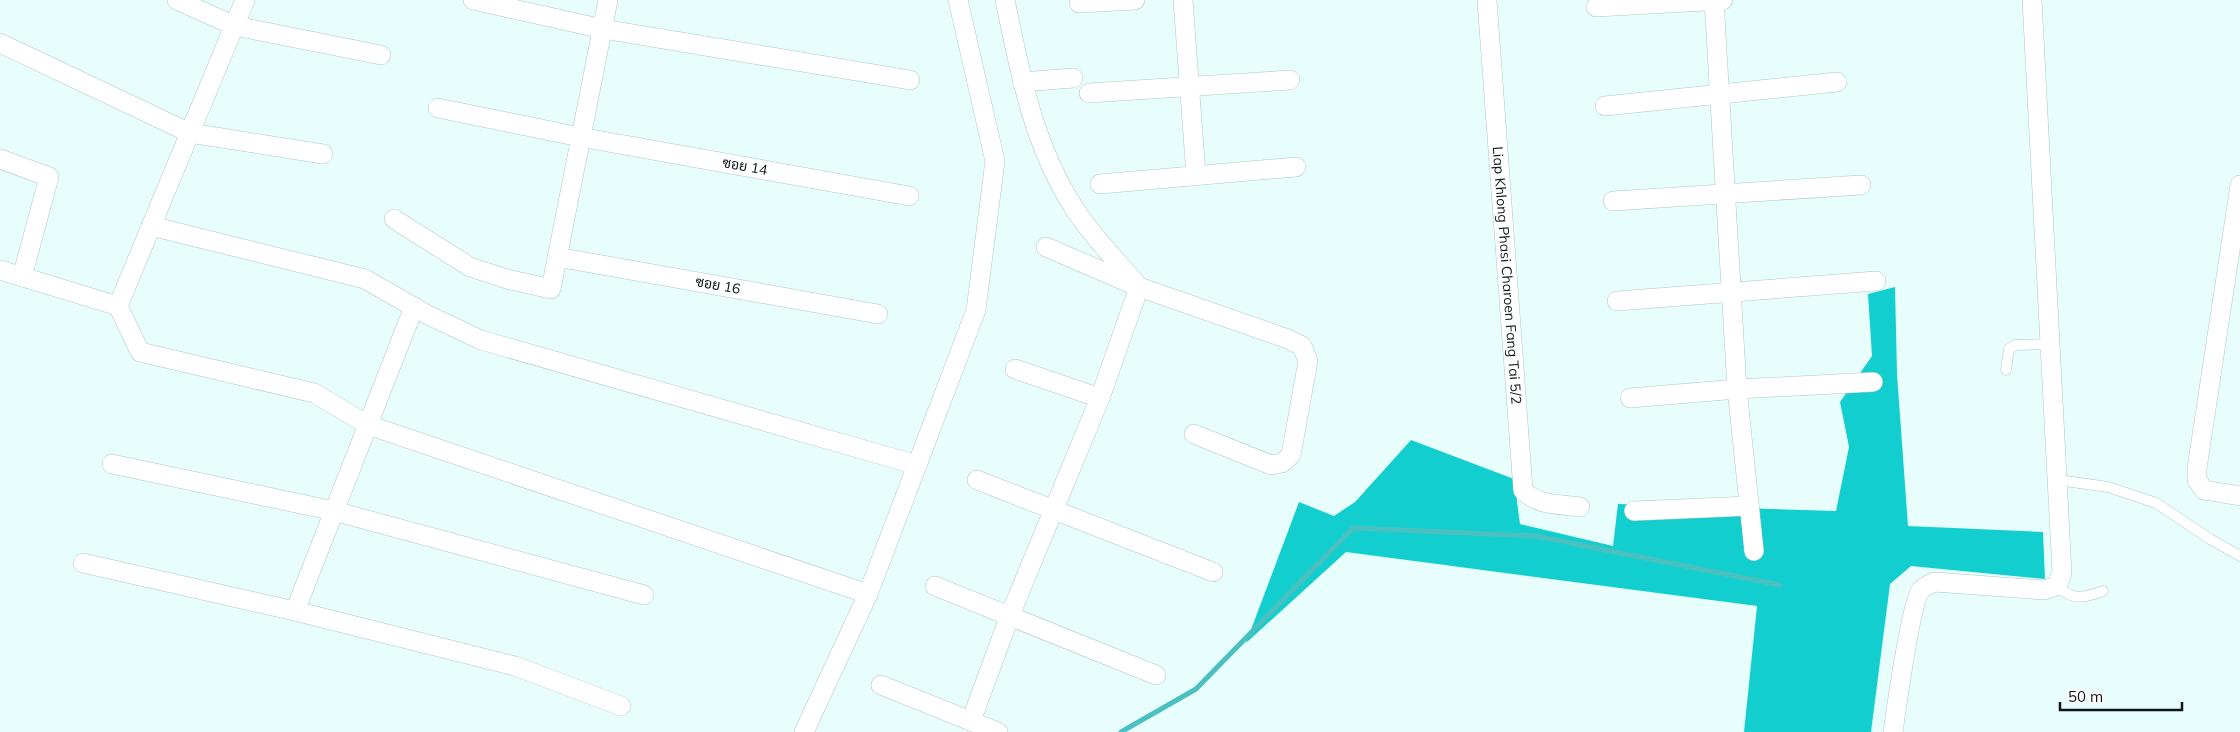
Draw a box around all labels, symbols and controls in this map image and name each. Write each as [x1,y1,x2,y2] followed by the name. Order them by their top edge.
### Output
[1489,146,1526,405] street label: Liap Khlong Phasi Charoen Fang Tai 5/2
[721,153,769,179] street label: ซอย 14
[694,272,742,298] street label: ซอย 16
[2060,680,2182,712] scale bar
[2068,687,2103,706] text: 50 m

